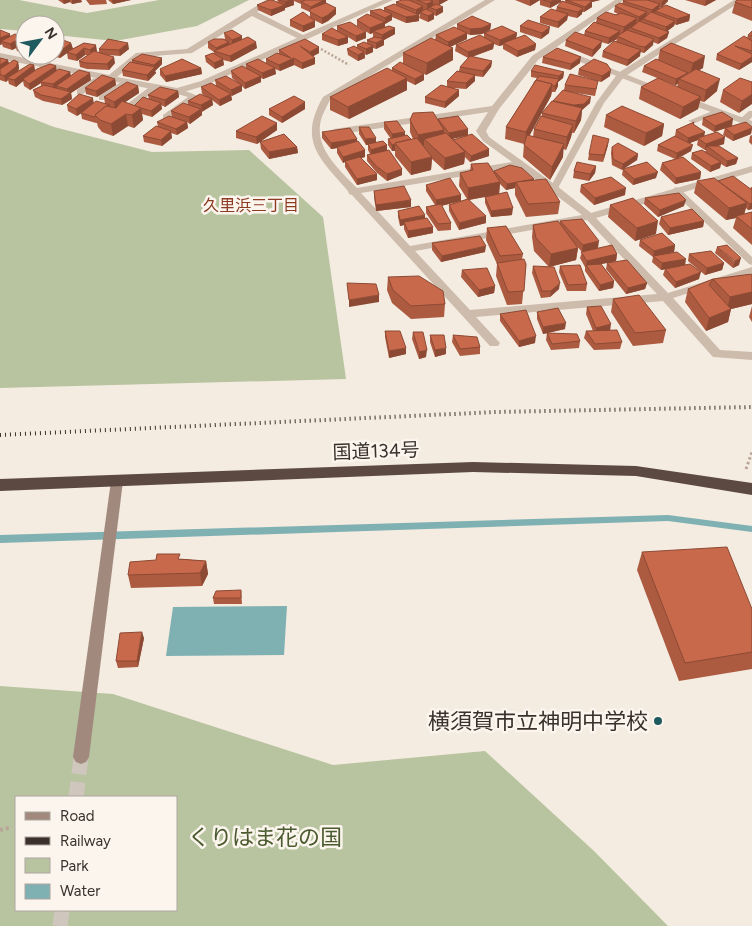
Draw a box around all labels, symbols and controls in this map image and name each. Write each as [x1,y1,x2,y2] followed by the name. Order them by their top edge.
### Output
[15,15,65,65] north arrow
[41,24,61,42] text: N
[203,196,299,215] district label: 久里浜三丁目
[332,438,420,464] street label: 国道134号
[428,708,648,735] place label: 横須賀市立神明中学校
[652,715,664,727] marker: 横須賀市立神明中学校
[15,796,178,911] legend
[60,807,95,825] text: Road
[188,824,342,851] park label: くりはま花の国
[60,832,111,850] text: Railway
[60,857,89,875] text: Park
[60,882,100,900] text: Water

